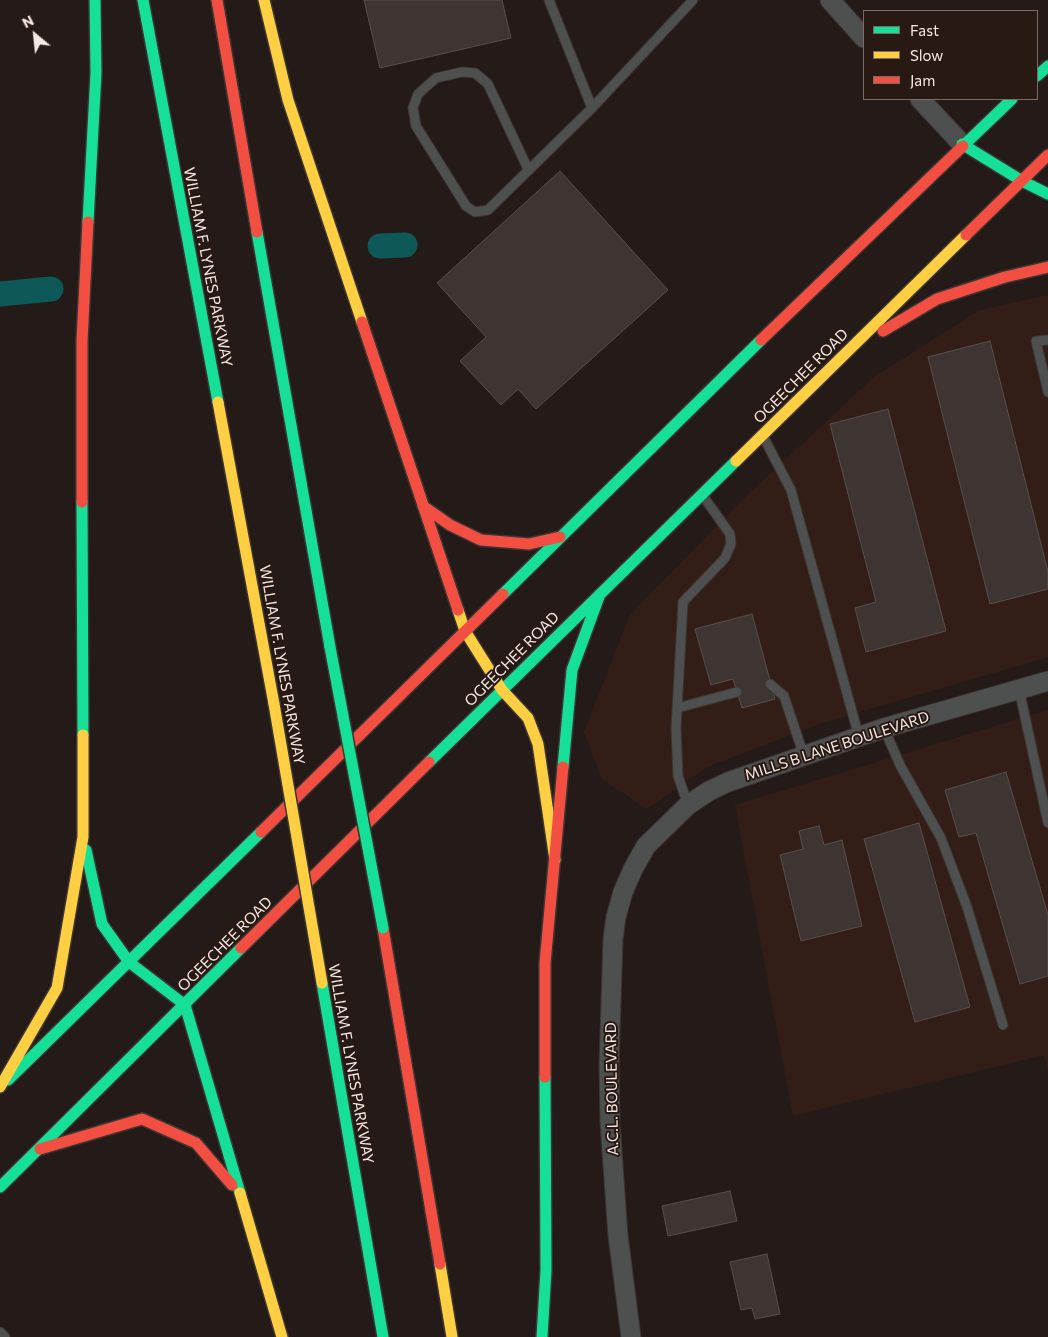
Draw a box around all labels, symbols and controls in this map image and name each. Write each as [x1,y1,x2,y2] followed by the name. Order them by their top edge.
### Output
[10,10,60,60] north arrow
[863,10,1038,100] legend
[19,11,36,31] text: N
[910,21,939,39] text: Fast
[910,46,943,64] text: Slow
[910,71,935,89] text: Jam
[180,166,236,368] street label: WILLIAM F. LYNES PARKWAY
[750,325,852,427] street label: OGEECHEE ROAD
[256,564,308,766] street label: WILLIAM F. LYNES PARKWAY
[461,608,563,710] street label: OGEECHEE ROAD
[742,708,932,784] street label: MILLS B LANE BOULEVARD
[174,893,276,995] street label: OGEECHEE ROAD
[325,963,377,1165] street label: WILLIAM F. LYNES PARKWAY
[602,1022,622,1156] street label: A.C.L. BOULEVARD

